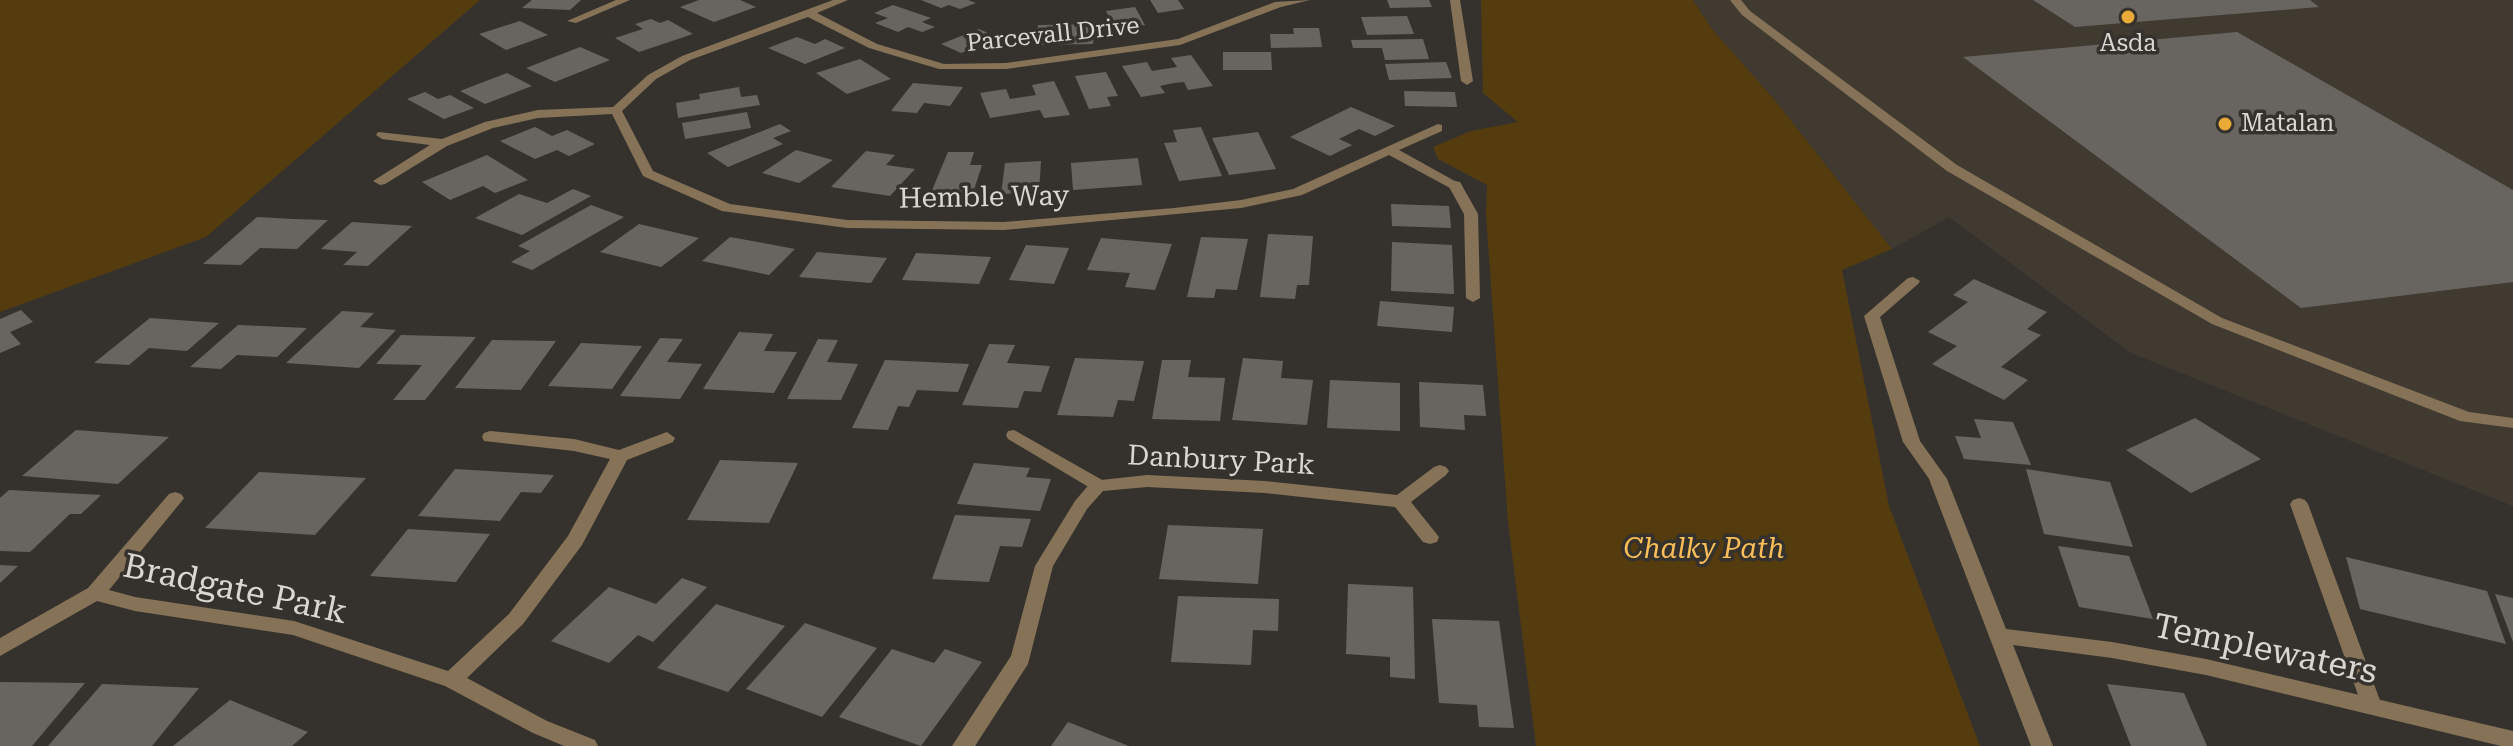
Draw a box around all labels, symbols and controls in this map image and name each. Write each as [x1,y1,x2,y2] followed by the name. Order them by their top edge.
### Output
[2119,8,2137,26] marker: Asda
[965,12,1141,58] street label: Parcevall Drive
[2100,30,2156,58] place label: Asda
[2241,110,2334,138] place label: Matalan
[2216,115,2234,133] marker: Matalan
[898,180,1070,216] street label: Hemble Way
[1127,439,1315,483] street label: Danbury Park
[1624,533,1784,567] park label: Chalky Path
[119,546,351,634] street label: Bradgate Park
[2149,606,2381,694] street label: Templewaters

